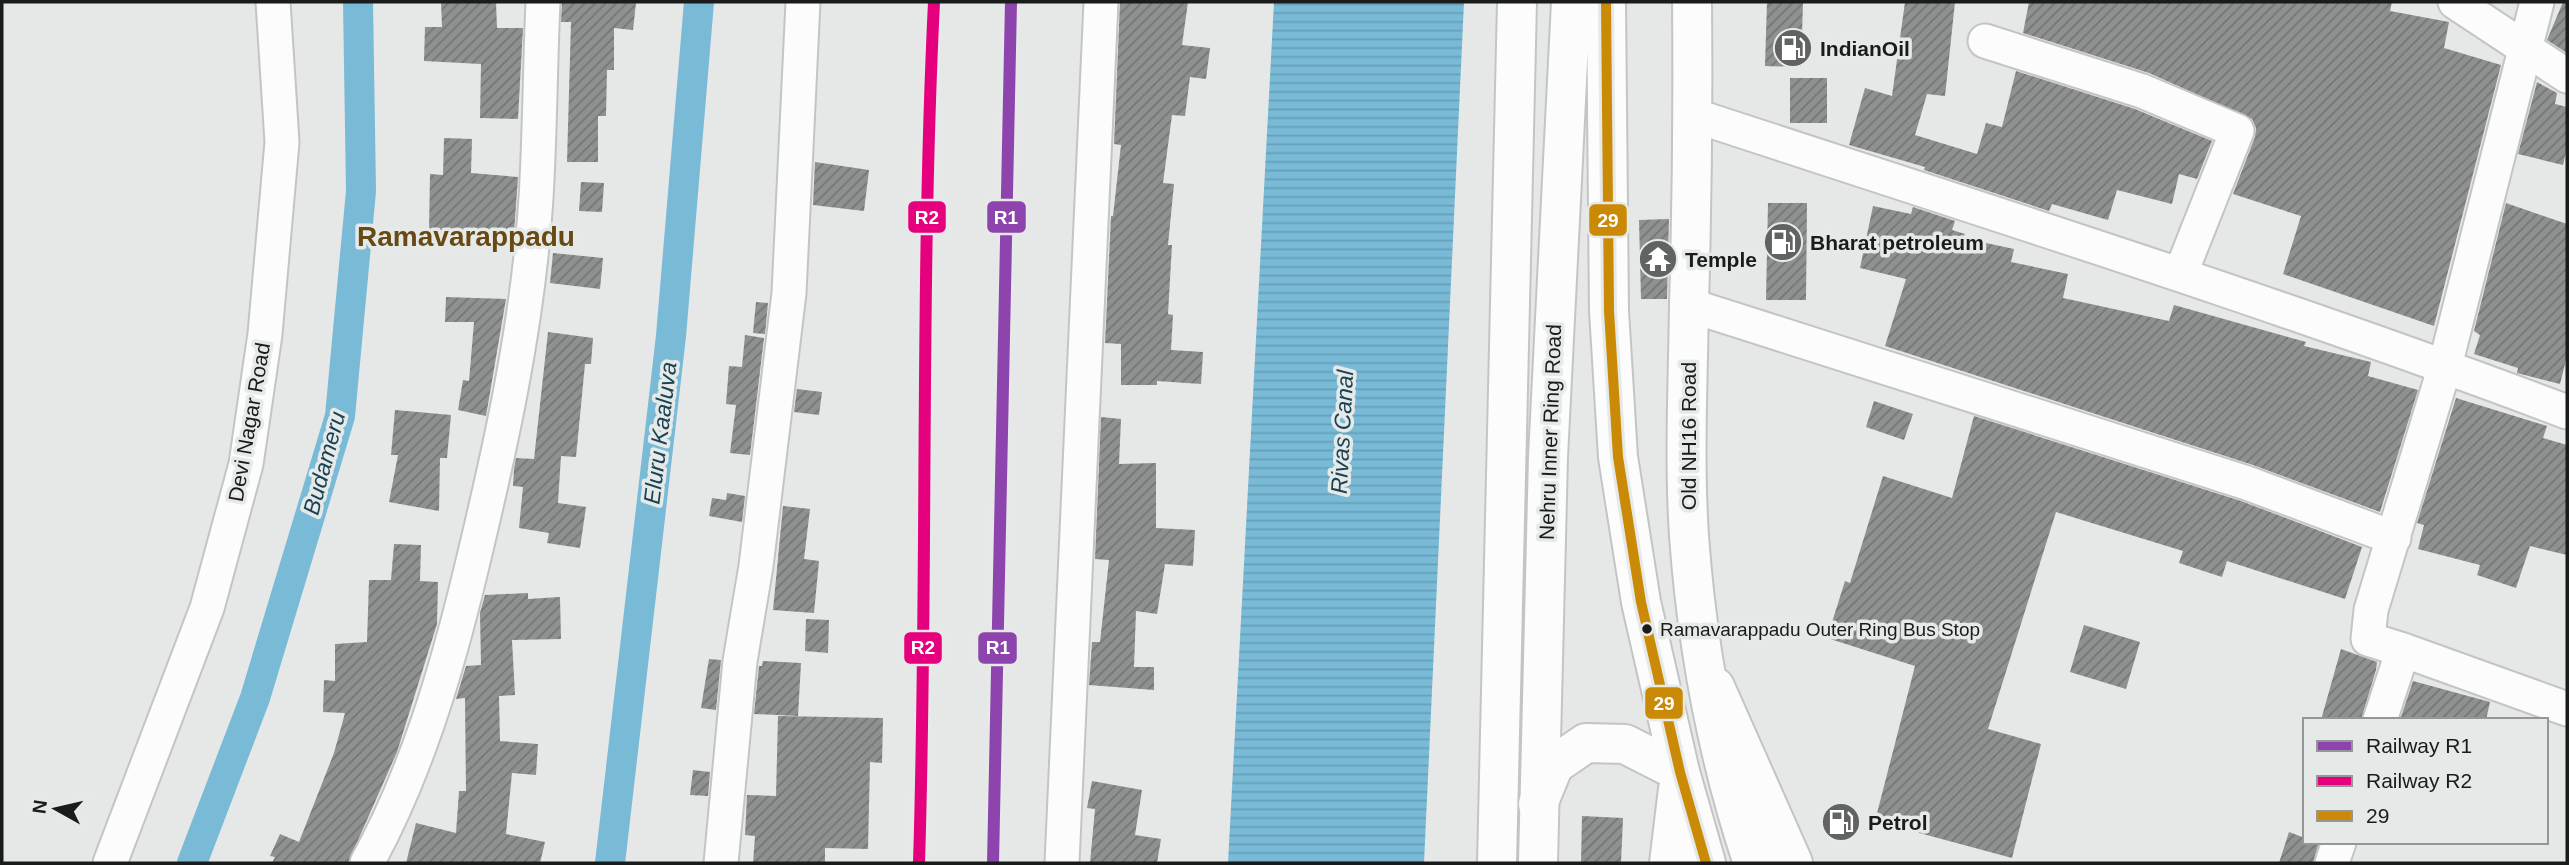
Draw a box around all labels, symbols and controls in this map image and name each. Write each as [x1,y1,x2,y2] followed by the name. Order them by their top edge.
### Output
[1772,27,1814,69] fuel station icon: IndianOil
[1820,37,1910,60] place label: IndianOil
[907,200,947,234] line badge: R2
[986,200,1027,234] line badge: R1
[1588,203,1628,237] line badge: 29
[915,207,939,228] text: R2
[994,207,1019,228] text: R1
[1597,210,1619,231] text: 29
[357,221,575,252] district label: Ramavarappadu
[1762,221,1804,263] fuel station icon: Bharat petroleum
[1810,231,1984,254] place label: Bharat petroleum
[1637,238,1679,280] temple icon: Temple
[1685,248,1757,271] place label: Temple
[1535,324,1565,540] street label: Nehru Inner Ring Road
[224,341,274,503] street label: Devi Nagar Road
[638,360,682,506] water label: Eluru Kaaluva
[1677,362,1700,510] street label: Old NH16 Road
[1326,369,1358,495] water label: Rivas Canal
[298,408,350,518] water label: Budameru
[1660,619,1980,640] place label: Ramavarappadu Outer Ring Bus Stop
[1640,622,1654,636] marker: Ramavarappadu Outer Ring Bus Stop
[903,631,943,665] line badge: R2
[977,631,1018,665] line badge: R1
[911,637,935,658] text: R2
[986,637,1011,658] text: R1
[1644,686,1684,720] line badge: 29
[1653,693,1675,714] text: 29
[2303,718,2548,844] legend
[2366,734,2472,757] text: Railway R1
[2366,769,2472,792] text: Railway R2
[21,774,91,844] north arrow
[28,798,51,815] text: N
[1820,801,1862,843] fuel station icon: Petrol
[2366,804,2389,827] text: 29
[1868,811,1928,834] place label: Petrol

